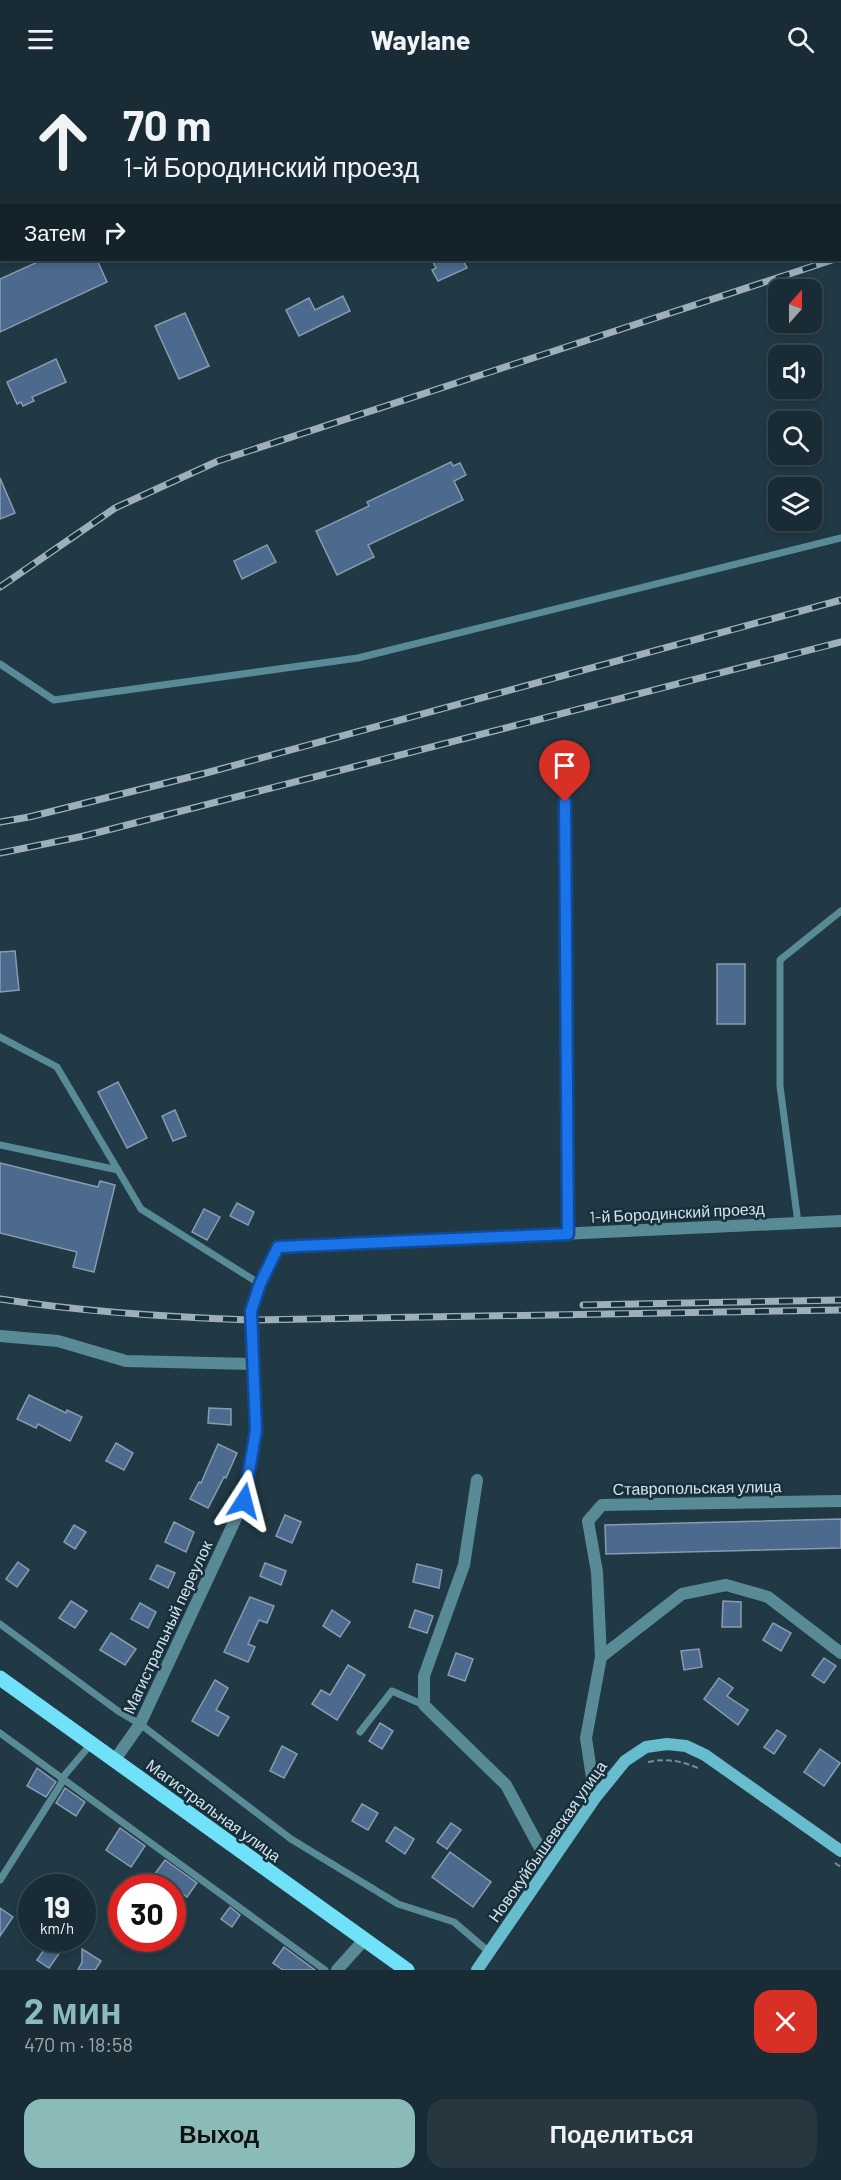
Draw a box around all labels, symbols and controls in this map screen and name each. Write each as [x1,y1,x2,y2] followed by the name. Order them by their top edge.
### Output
[24,23,57,56] icon: menu
[371,23,470,55] text: Waylane
[784,23,817,56] icon: search
[123,99,211,149] text: 70 m
[24,102,102,180] icon: ahead
[123,150,419,182] text: 1-й Бородинский проезд
[98,216,131,249] icon: right
[24,219,86,245] text: Затем
[768,279,822,333] north arrow
[768,279,822,531] map controls
[768,345,822,399] button: sound
[768,411,822,465] button: search
[768,477,822,531] button: layers
[539,740,590,802] pin
[548,749,581,782] icon: arrive
[589,1198,766,1226] street label: 1-й Бородинский проезд
[212,1469,276,1533] position arrow
[612,1476,782,1498] street label: Ставропольская улица
[119,1537,216,1717] street label: Магистральный переулок
[143,1755,285,1865] street label: Магистральная улица
[484,1757,610,1925] street label: Новокуйбышевская улица
[108,1874,186,1952] speed limit sign: 30
[44,1888,70,1924] text: 19
[40,1919,74,1937] text: km/h
[24,1988,122,2031] text: 2 мин
[754,1990,817,2053] button: close
[24,2032,133,2056] text: 470 m · 18:58
[24,2099,415,2168] button: Выход
[427,2099,817,2168] button: Поделиться

